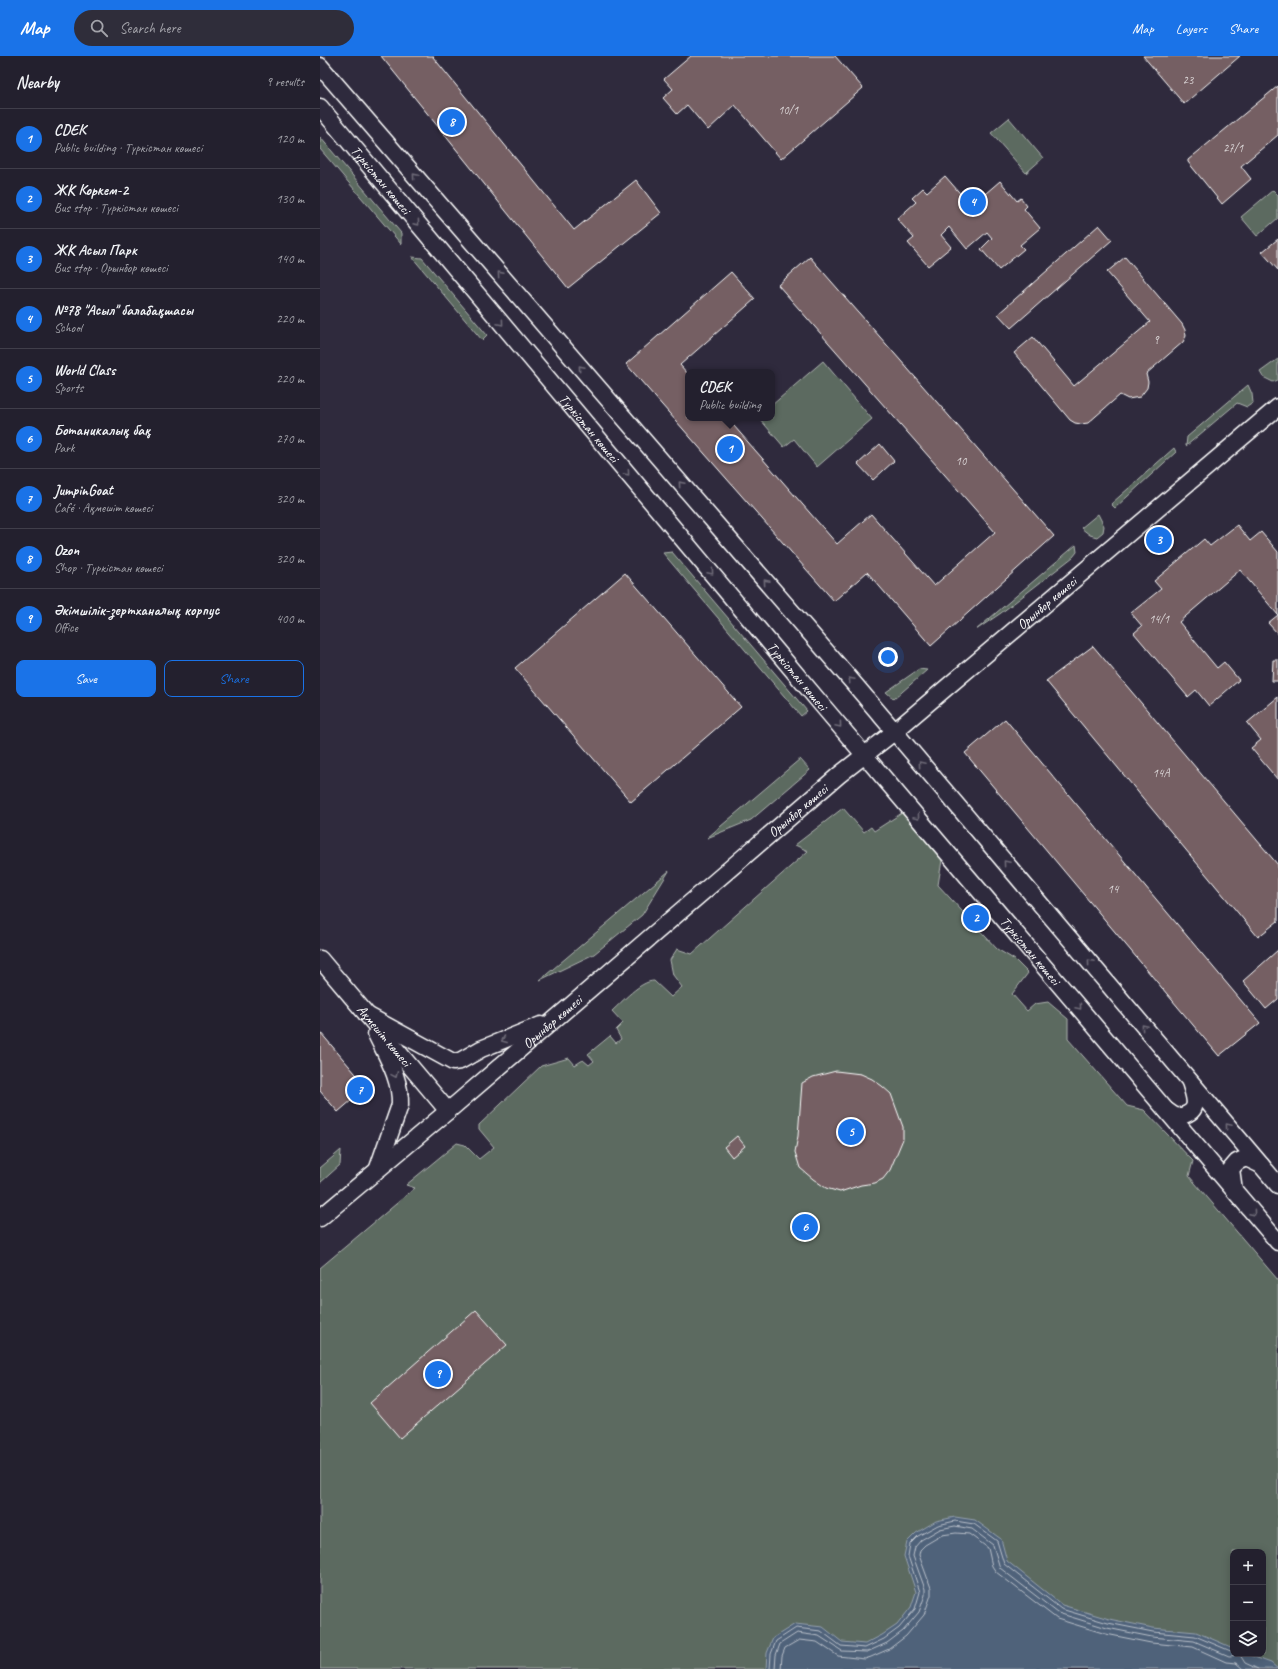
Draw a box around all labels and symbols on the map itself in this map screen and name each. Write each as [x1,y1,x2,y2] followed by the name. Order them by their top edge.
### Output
[1183,72,1195,88] house number: 23
[778,102,799,118] house number: 10/1
[439,107,465,137] pin: 8
[1223,140,1244,156] house number: 27/1
[348,142,416,219] street label: Түркістан көшесі
[412,173,419,181] one-way arrow
[960,187,986,217] pin: 4
[413,218,420,226] one-way arrow
[497,271,504,279] one-way arrow
[496,318,503,325] one-way arrow
[1153,332,1160,348] house number: 9
[578,365,585,373] one-way arrow
[556,390,624,467] street label: Түркістан көшесі
[717,434,743,464] pin: 1
[956,453,968,469] house number: 10
[622,468,629,475] one-way arrow
[678,481,685,489] one-way arrow
[1146,525,1172,555] pin: 3
[706,567,713,575] one-way arrow
[1013,571,1082,633] street label: Орынбор көшесі
[763,579,770,587] one-way arrow
[1149,611,1170,627] house number: 14/1
[764,638,833,716] street label: Түркістан көшесі
[878,647,898,667] your location
[848,678,855,685] one-way arrow
[835,720,842,728] one-way arrow
[919,762,926,769] one-way arrow
[1153,765,1170,781] house number: 14А
[765,779,833,841] street label: Орынбор көшесі
[913,813,920,820] one-way arrow
[1003,861,1010,868] one-way arrow
[1108,881,1120,897] house number: 14
[963,903,989,933] pin: 2
[997,913,1066,990] street label: Түркістан көшесі
[1087,960,1094,967] one-way arrow
[519,990,587,1052] street label: Орынбор көшесі
[354,1001,417,1072] street label: Ақмешіт көшесі
[1074,1003,1081,1010] one-way arrow
[1142,1024,1149,1031] one-way arrow
[501,1035,509,1043] one-way arrow
[390,1071,398,1079] one-way arrow
[347,1075,373,1105] pin: 7
[838,1117,864,1147] pin: 5
[1225,1123,1232,1130] one-way arrow
[1248,1208,1256,1216] one-way arrow
[792,1212,818,1242] pin: 6
[425,1359,451,1389] pin: 9

